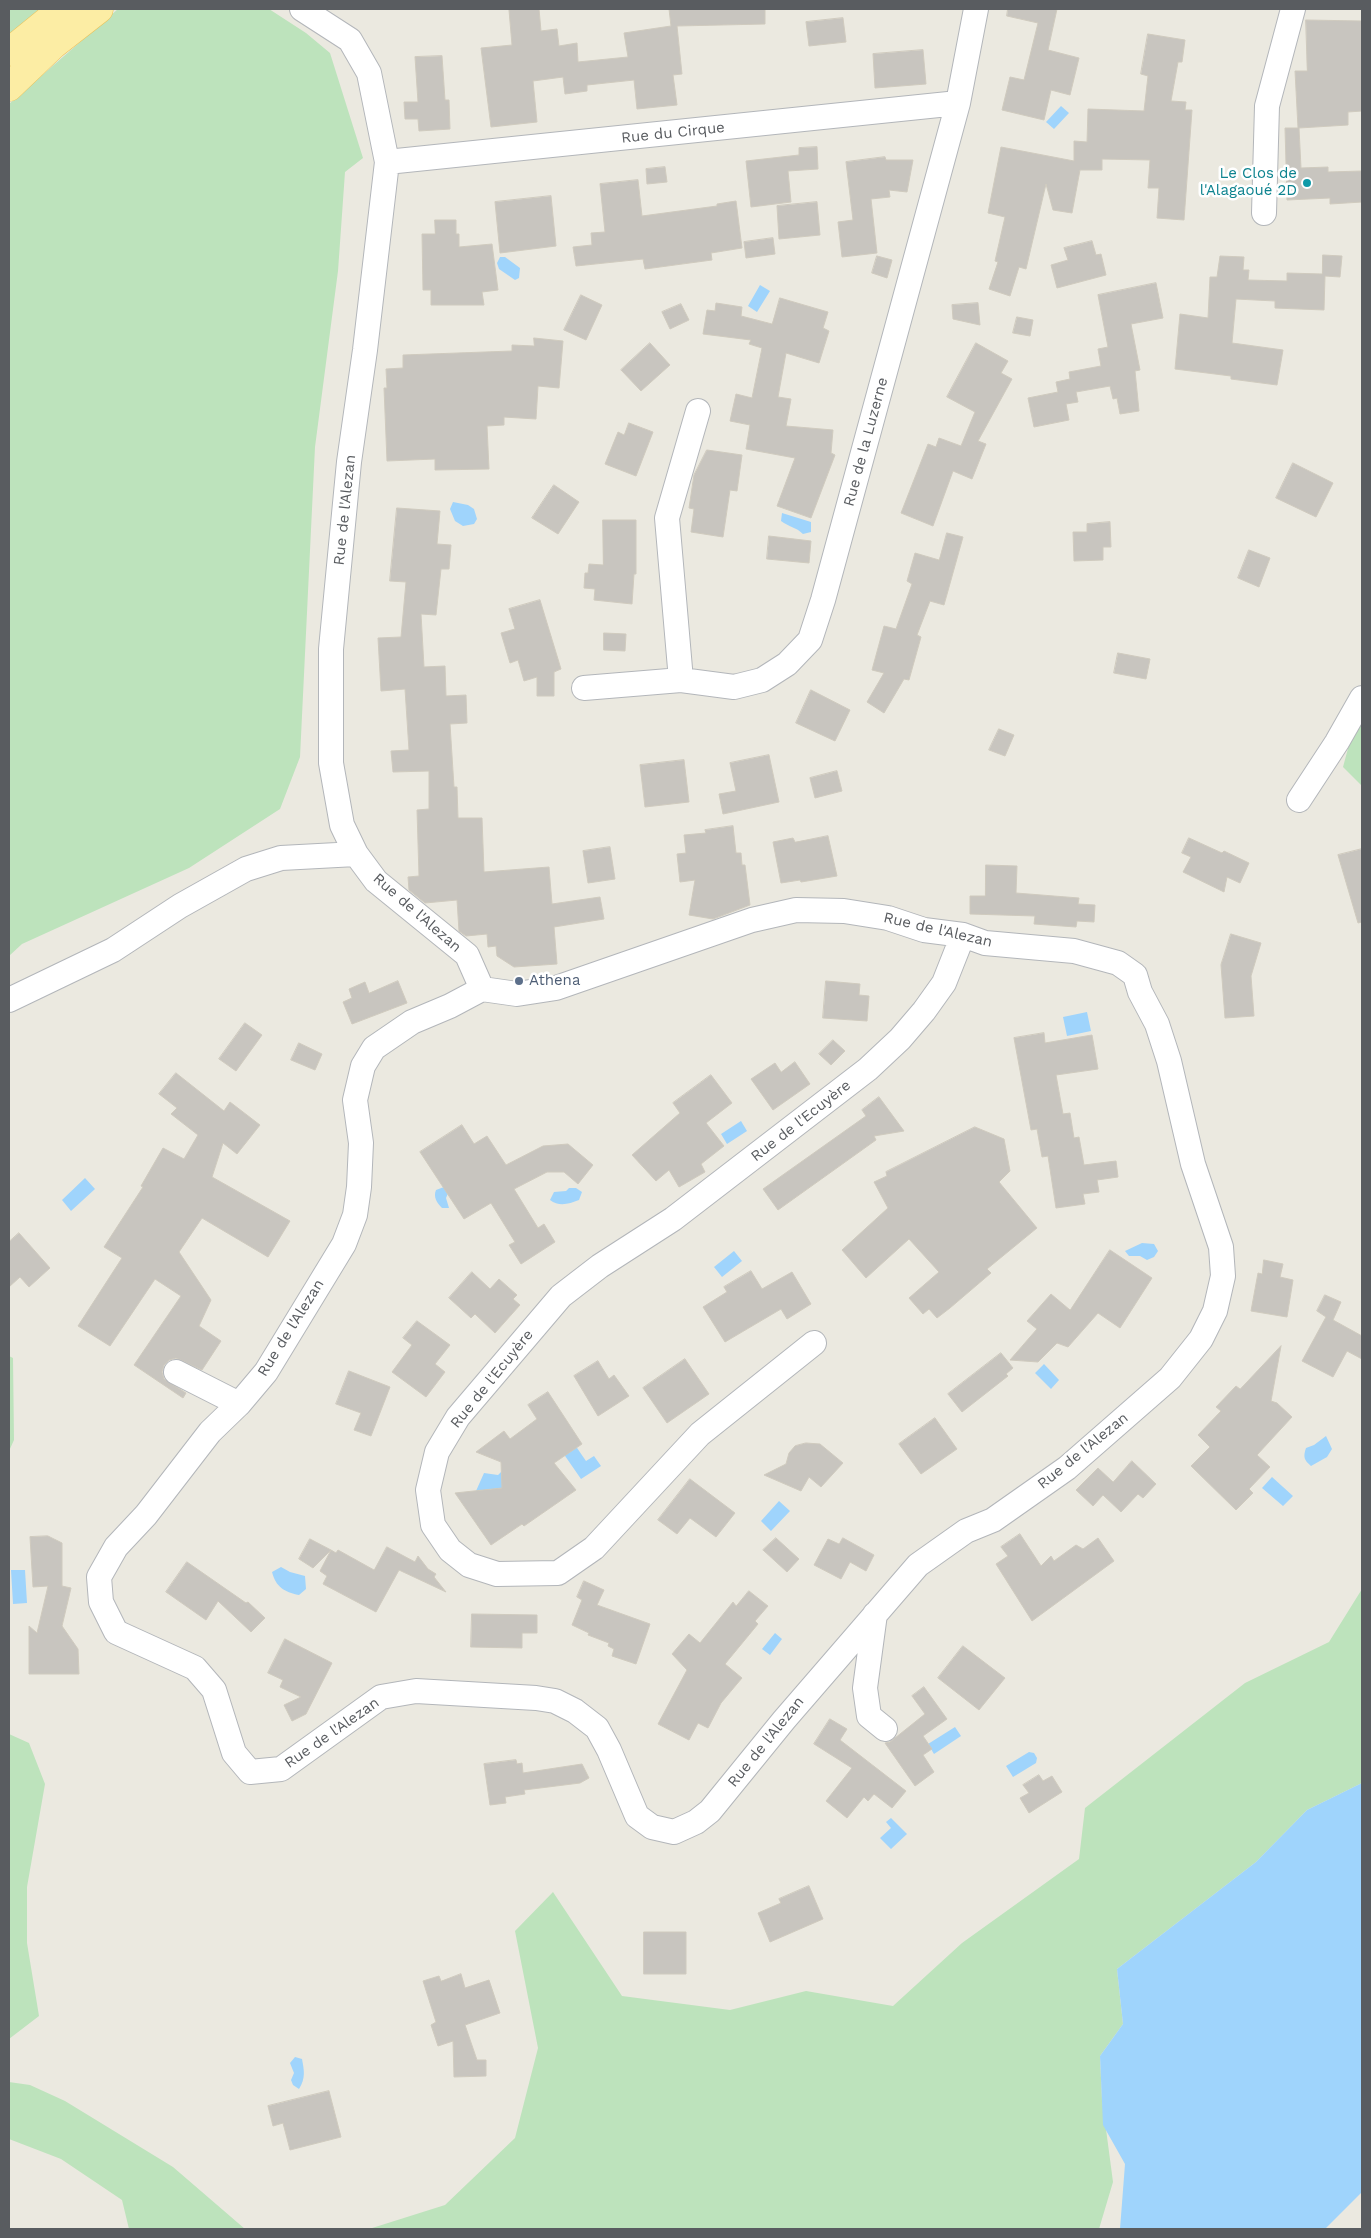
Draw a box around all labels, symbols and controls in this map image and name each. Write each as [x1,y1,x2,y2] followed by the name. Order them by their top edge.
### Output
[620,119,726,147] street label: Rue du Cirque
[1200,165,1297,200] place label: Le Clos de l'Alagaoué 2D
[1301,177,1313,189] marker: Le Clos de l'Alagaoué 2D
[840,375,892,509] street label: Rue de la Luzerne
[330,454,360,566] street label: Rue de l'Alezan
[369,870,465,956] street label: Rue de l'Alezan
[882,909,994,951] street label: Rue de l'Alezan
[529,972,580,990] place label: Athena
[513,975,525,987] marker: Athena
[748,1076,854,1166] street label: Rue de l'Ecuyère
[254,1276,328,1380] street label: Rue de l'Alezan
[447,1326,537,1432] street label: Rue de l'Ecuyère
[1034,1409,1132,1493] street label: Rue de l'Alezan
[724,1693,808,1791] street label: Rue de l'Alezan
[281,1694,383,1772] street label: Rue de l'Alezan

